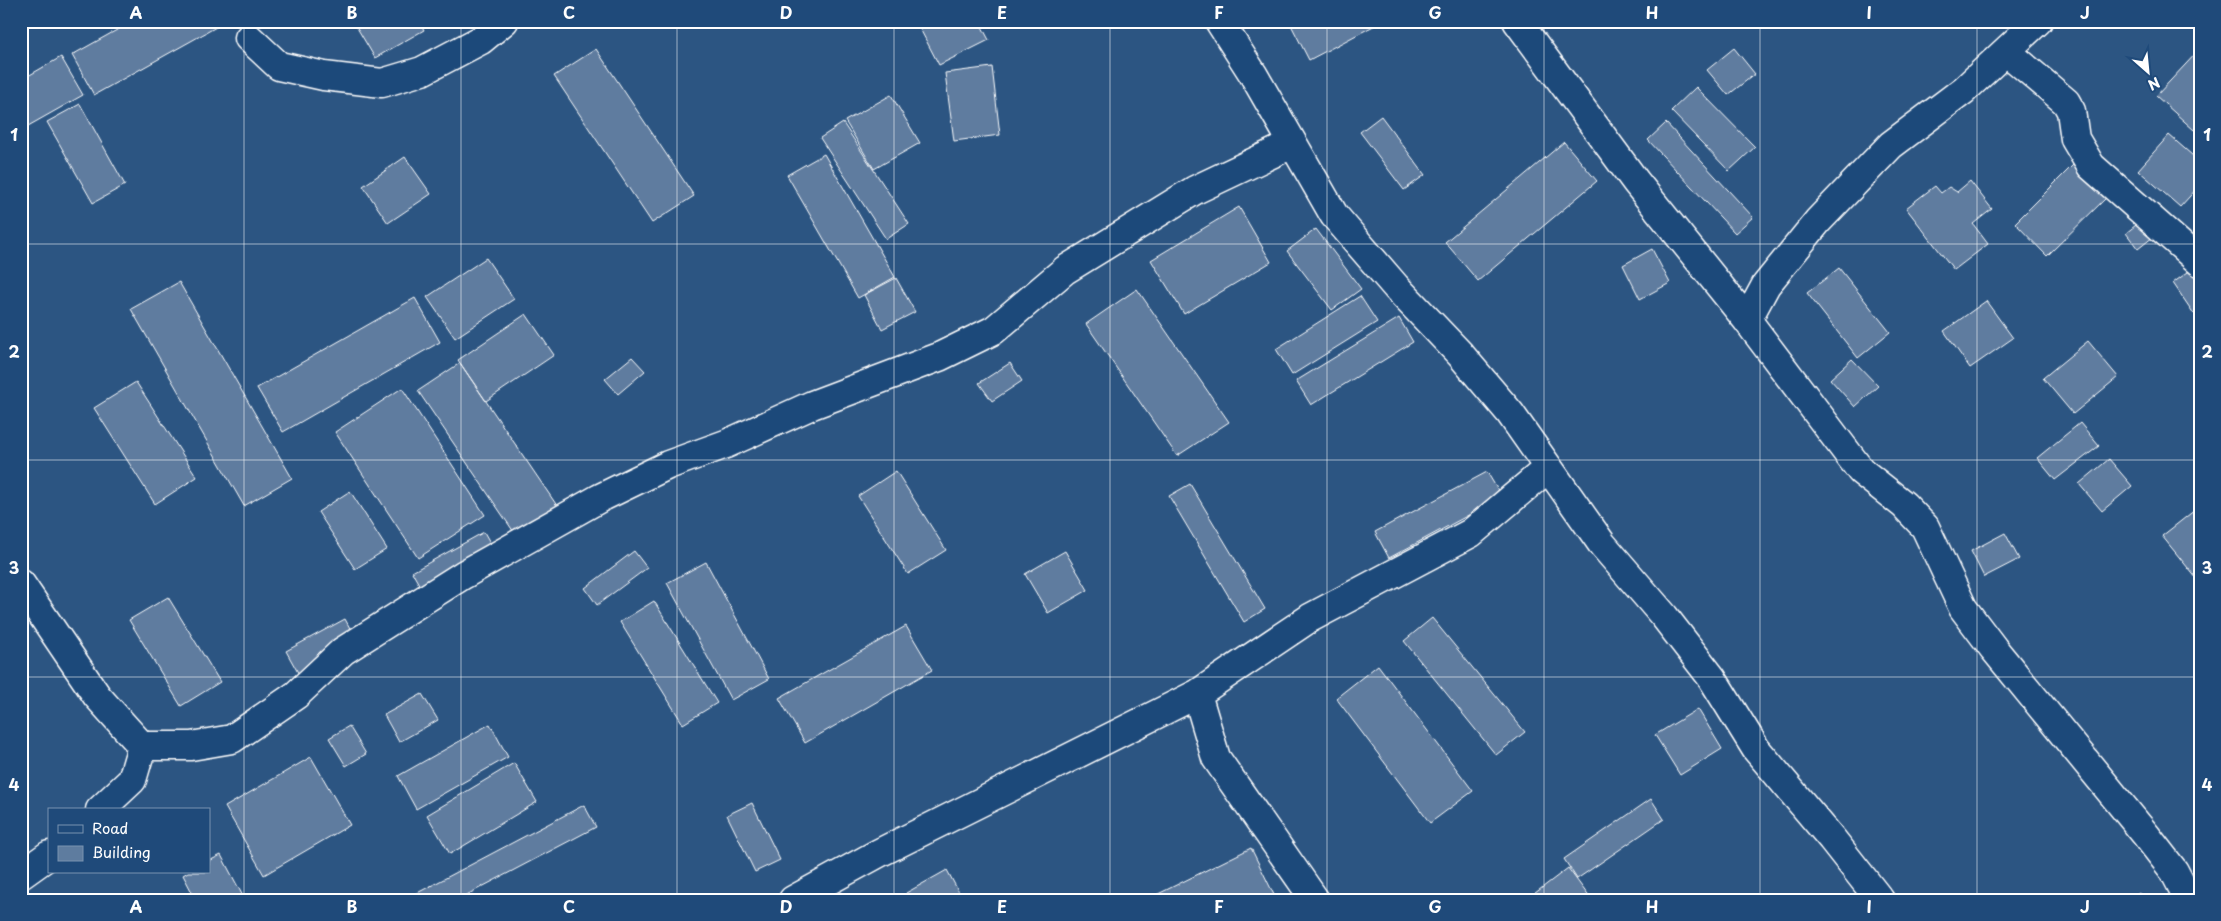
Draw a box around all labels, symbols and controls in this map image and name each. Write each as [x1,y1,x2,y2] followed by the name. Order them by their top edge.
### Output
[130,0,143,24] text: A
[347,0,358,24] text: B
[563,0,575,24] text: C
[780,0,792,24] text: D
[997,0,1007,24] text: E
[1214,0,1224,24] text: F
[1428,0,1442,24] text: G
[1646,0,1658,24] text: H
[1866,0,1872,24] text: I
[2080,0,2090,24] text: J
[2124,48,2174,98] north arrow
[2144,72,2164,96] text: N
[10,122,18,146] text: 1
[2203,122,2211,146] text: 1
[8,339,20,363] text: 2
[2201,339,2213,363] text: 2
[9,555,19,579] text: 3
[2202,555,2212,579] text: 3
[9,772,20,796] text: 4
[2202,772,2213,796] text: 4
[48,808,210,874] legend
[92,816,128,839] text: Road
[92,840,151,863] text: Building
[130,894,143,918] text: A
[347,894,358,918] text: B
[563,894,575,918] text: C
[780,894,792,918] text: D
[997,894,1007,918] text: E
[1214,894,1224,918] text: F
[1428,894,1442,918] text: G
[1646,894,1658,918] text: H
[1866,894,1872,918] text: I
[2080,894,2090,918] text: J

